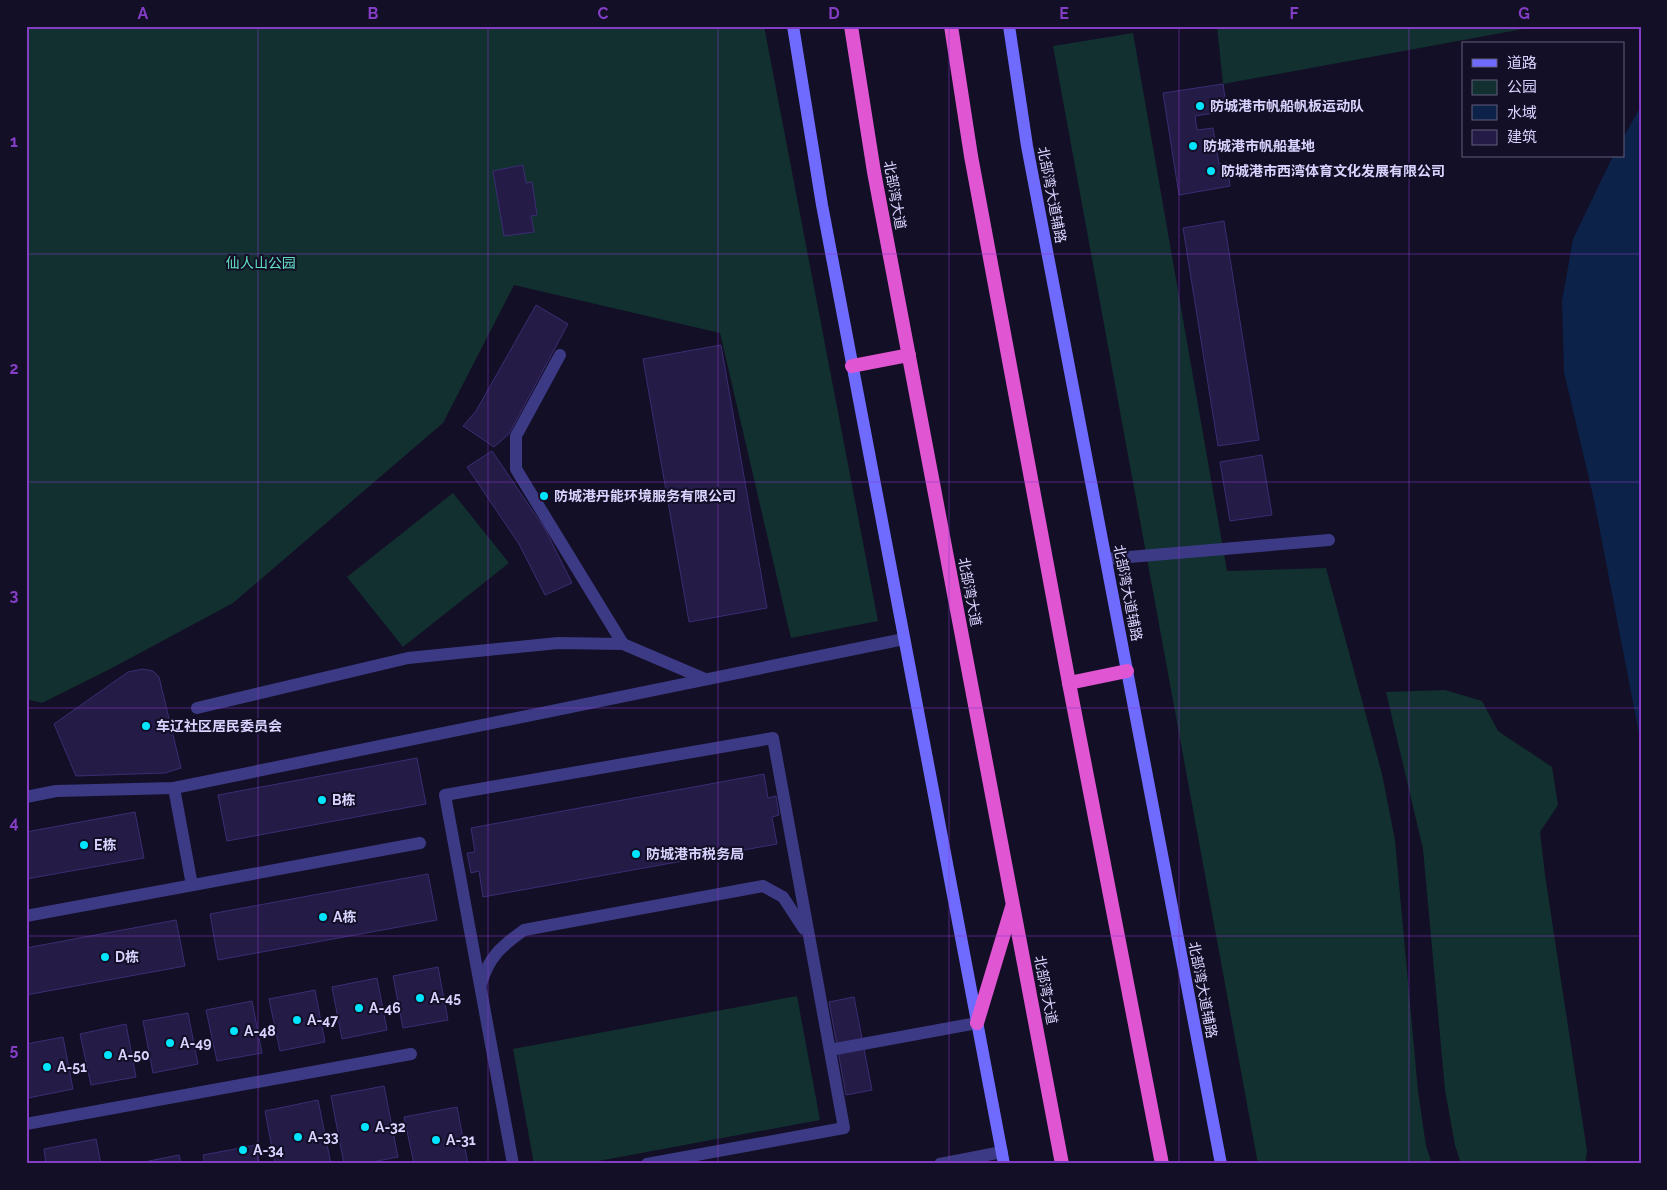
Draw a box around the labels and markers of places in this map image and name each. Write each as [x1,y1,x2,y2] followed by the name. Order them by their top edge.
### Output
[1210,98,1364,114] place label: 防城港市帆船帆板运动队
[1194,100,1206,112] marker: 防城港市帆船帆板运动队
[1203,138,1315,154] place label: 防城港市帆船基地
[1187,140,1199,152] marker: 防城港市帆船基地
[1221,163,1445,179] place label: 防城港市西湾体育文化发展有限公司
[1205,165,1217,177] marker: 防城港市西湾体育文化发展有限公司
[554,488,736,504] place label: 防城港丹能环境服务有限公司
[538,490,550,502] marker: 防城港丹能环境服务有限公司
[156,718,282,734] place label: 车辽社区居民委员会
[140,720,152,732] marker: 车辽社区居民委员会
[332,792,356,808] place label: B栋
[316,794,328,806] marker: B栋
[94,837,116,853] place label: E栋
[78,839,90,851] marker: E栋
[646,846,744,862] place label: 防城港市税务局
[630,848,642,860] marker: 防城港市税务局
[333,909,356,925] place label: A栋
[317,911,329,923] marker: A栋
[115,949,139,965] place label: D栋
[99,951,111,963] marker: D栋
[430,990,461,1006] place label: A-45
[414,992,426,1004] marker: A-45
[369,1000,401,1016] place label: A-46
[353,1002,365,1014] marker: A-46
[307,1012,338,1028] place label: A-47
[291,1014,303,1026] marker: A-47
[244,1023,276,1039] place label: A-48
[228,1025,240,1037] marker: A-48
[180,1035,212,1051] place label: A-49
[164,1037,176,1049] marker: A-49
[118,1047,150,1063] place label: A-50
[102,1049,114,1061] marker: A-50
[57,1059,87,1075] place label: A-51
[41,1061,53,1073] marker: A-51
[375,1119,406,1135] place label: A-32
[359,1121,371,1133] marker: A-32
[308,1129,339,1145] place label: A-33
[292,1131,304,1143] marker: A-33
[446,1132,476,1148] place label: A-31
[430,1134,442,1146] marker: A-31
[253,1142,284,1158] place label: A-34
[237,1144,249,1156] marker: A-34

